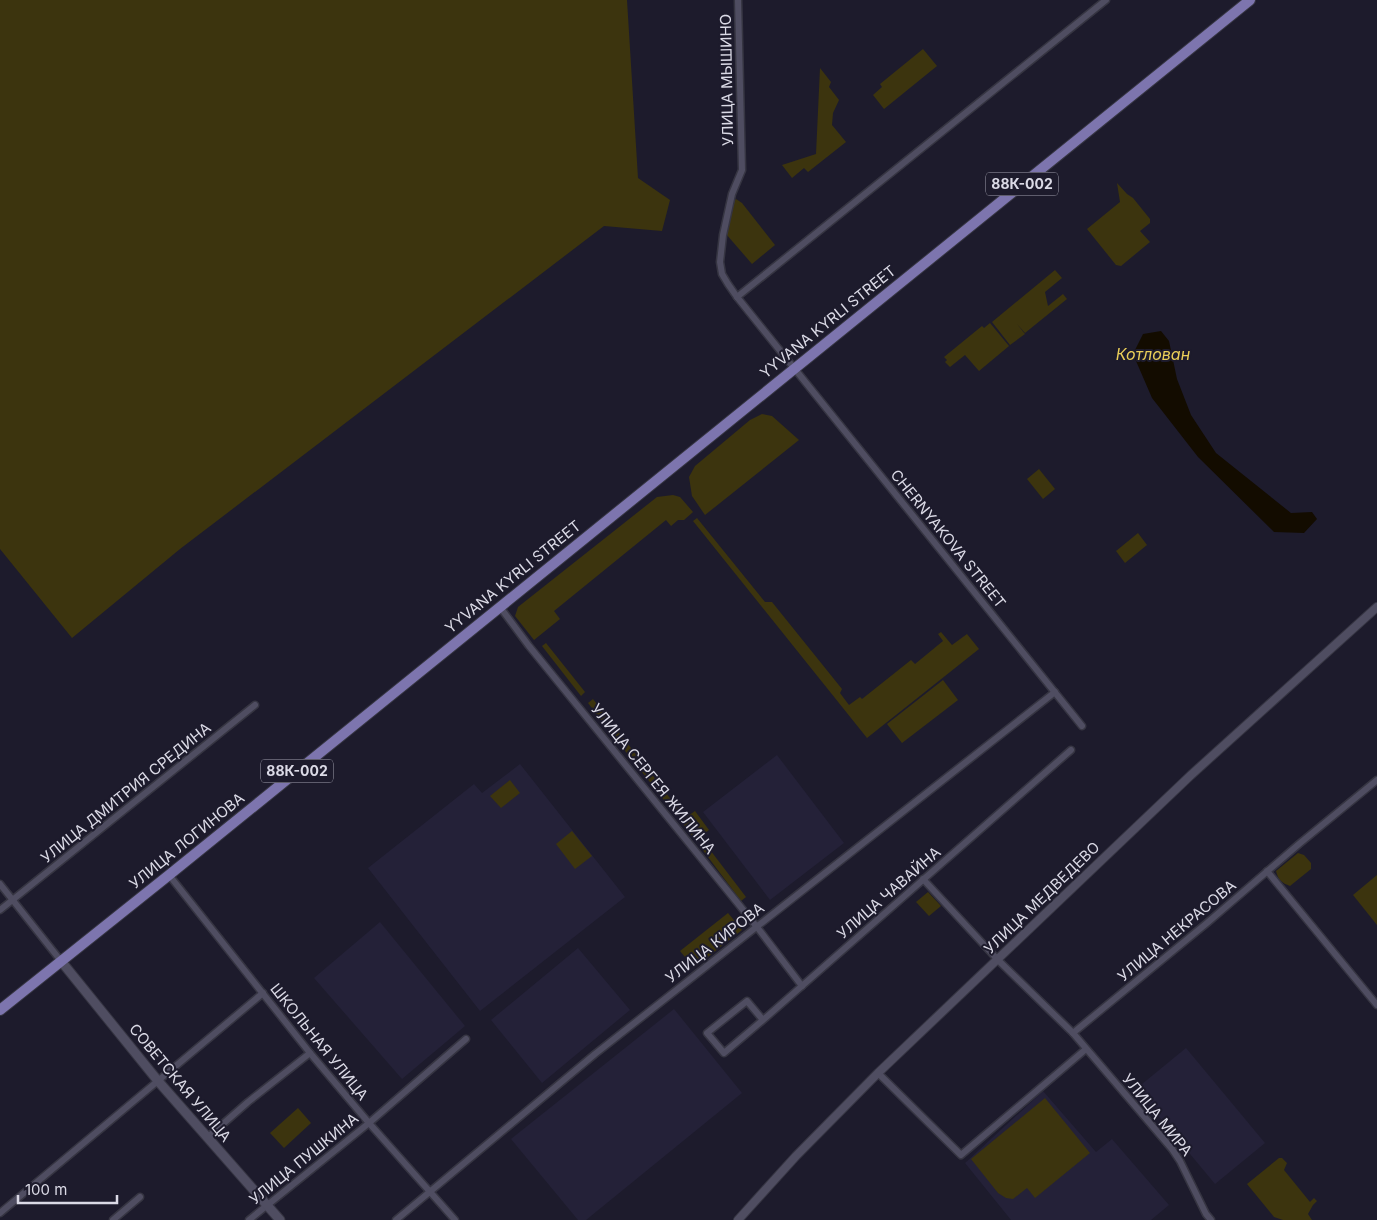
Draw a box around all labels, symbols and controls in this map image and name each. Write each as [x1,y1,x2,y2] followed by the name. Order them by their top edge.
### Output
[716,14,737,146] street label: УЛИЦА МЫШИНО
[986,172,1058,195] road number: 88К-002
[756,261,899,382] street label: YYVANA KYRLI STREET
[1116,344,1190,364] water label: Котлован
[887,466,1010,612] street label: CHERNYAKOVA STREET
[441,516,584,637] street label: YYVANA KYRLI STREET
[587,700,720,858] street label: УЛИЦА СЕРГЕЯ ЖИЛИНА
[37,718,215,867] street label: УЛИЦА ДМИТРИЯ СРЕДИНА
[261,759,333,782] road number: 88К-002
[125,788,248,893] street label: УЛИЦА ЛОГИНОВА
[980,837,1104,958] street label: УЛИЦА МЕДВЕДЕВО
[833,842,944,943] street label: УЛИЦА ЧАВАЙНА
[1114,876,1240,986] street label: УЛИЦА НЕКРАСОВА
[662,898,768,987] street label: УЛИЦА КИРОВА
[266,979,372,1104] street label: ШКОЛЬНАЯ УЛИЦА
[125,1020,236,1146] street label: СОВЕТСКАЯ УЛИЦА
[1118,1069,1197,1160] street label: УЛИЦА МИРА
[245,1109,362,1209] street label: УЛИЦА ПУШКИНА
[18,1172,116,1204] scale bar
[25,1180,67,1199] text: 100 m

